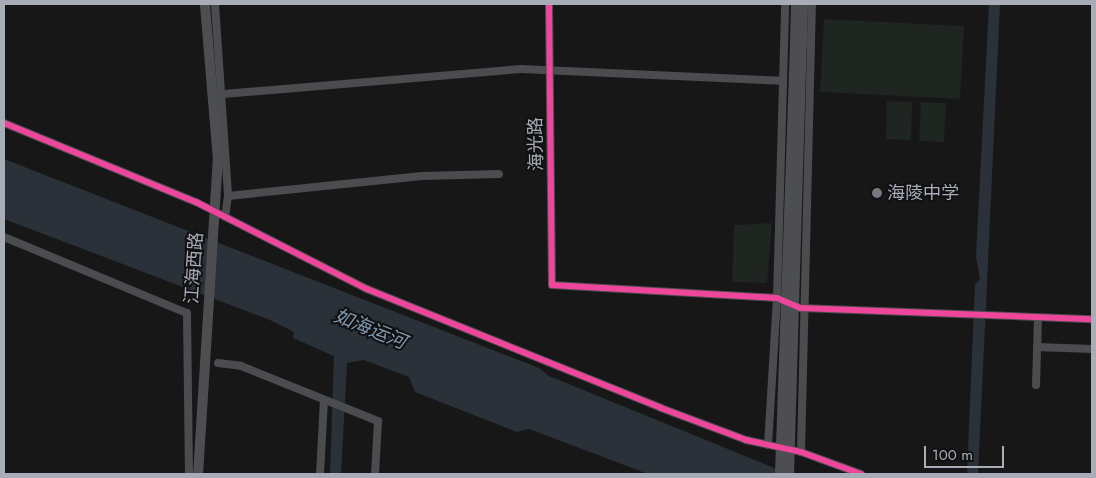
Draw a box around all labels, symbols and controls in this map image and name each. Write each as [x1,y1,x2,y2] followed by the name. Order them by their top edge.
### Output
[525,117,547,171] street label: 海光路
[887,182,959,204] place label: 海陵中学
[871,187,883,199] marker: 海陵中学
[181,231,207,305] street label: 江海西路
[330,304,410,354] water label: 如海运河
[926,436,1006,468] scale bar
[932,444,973,466] text: 100 m

